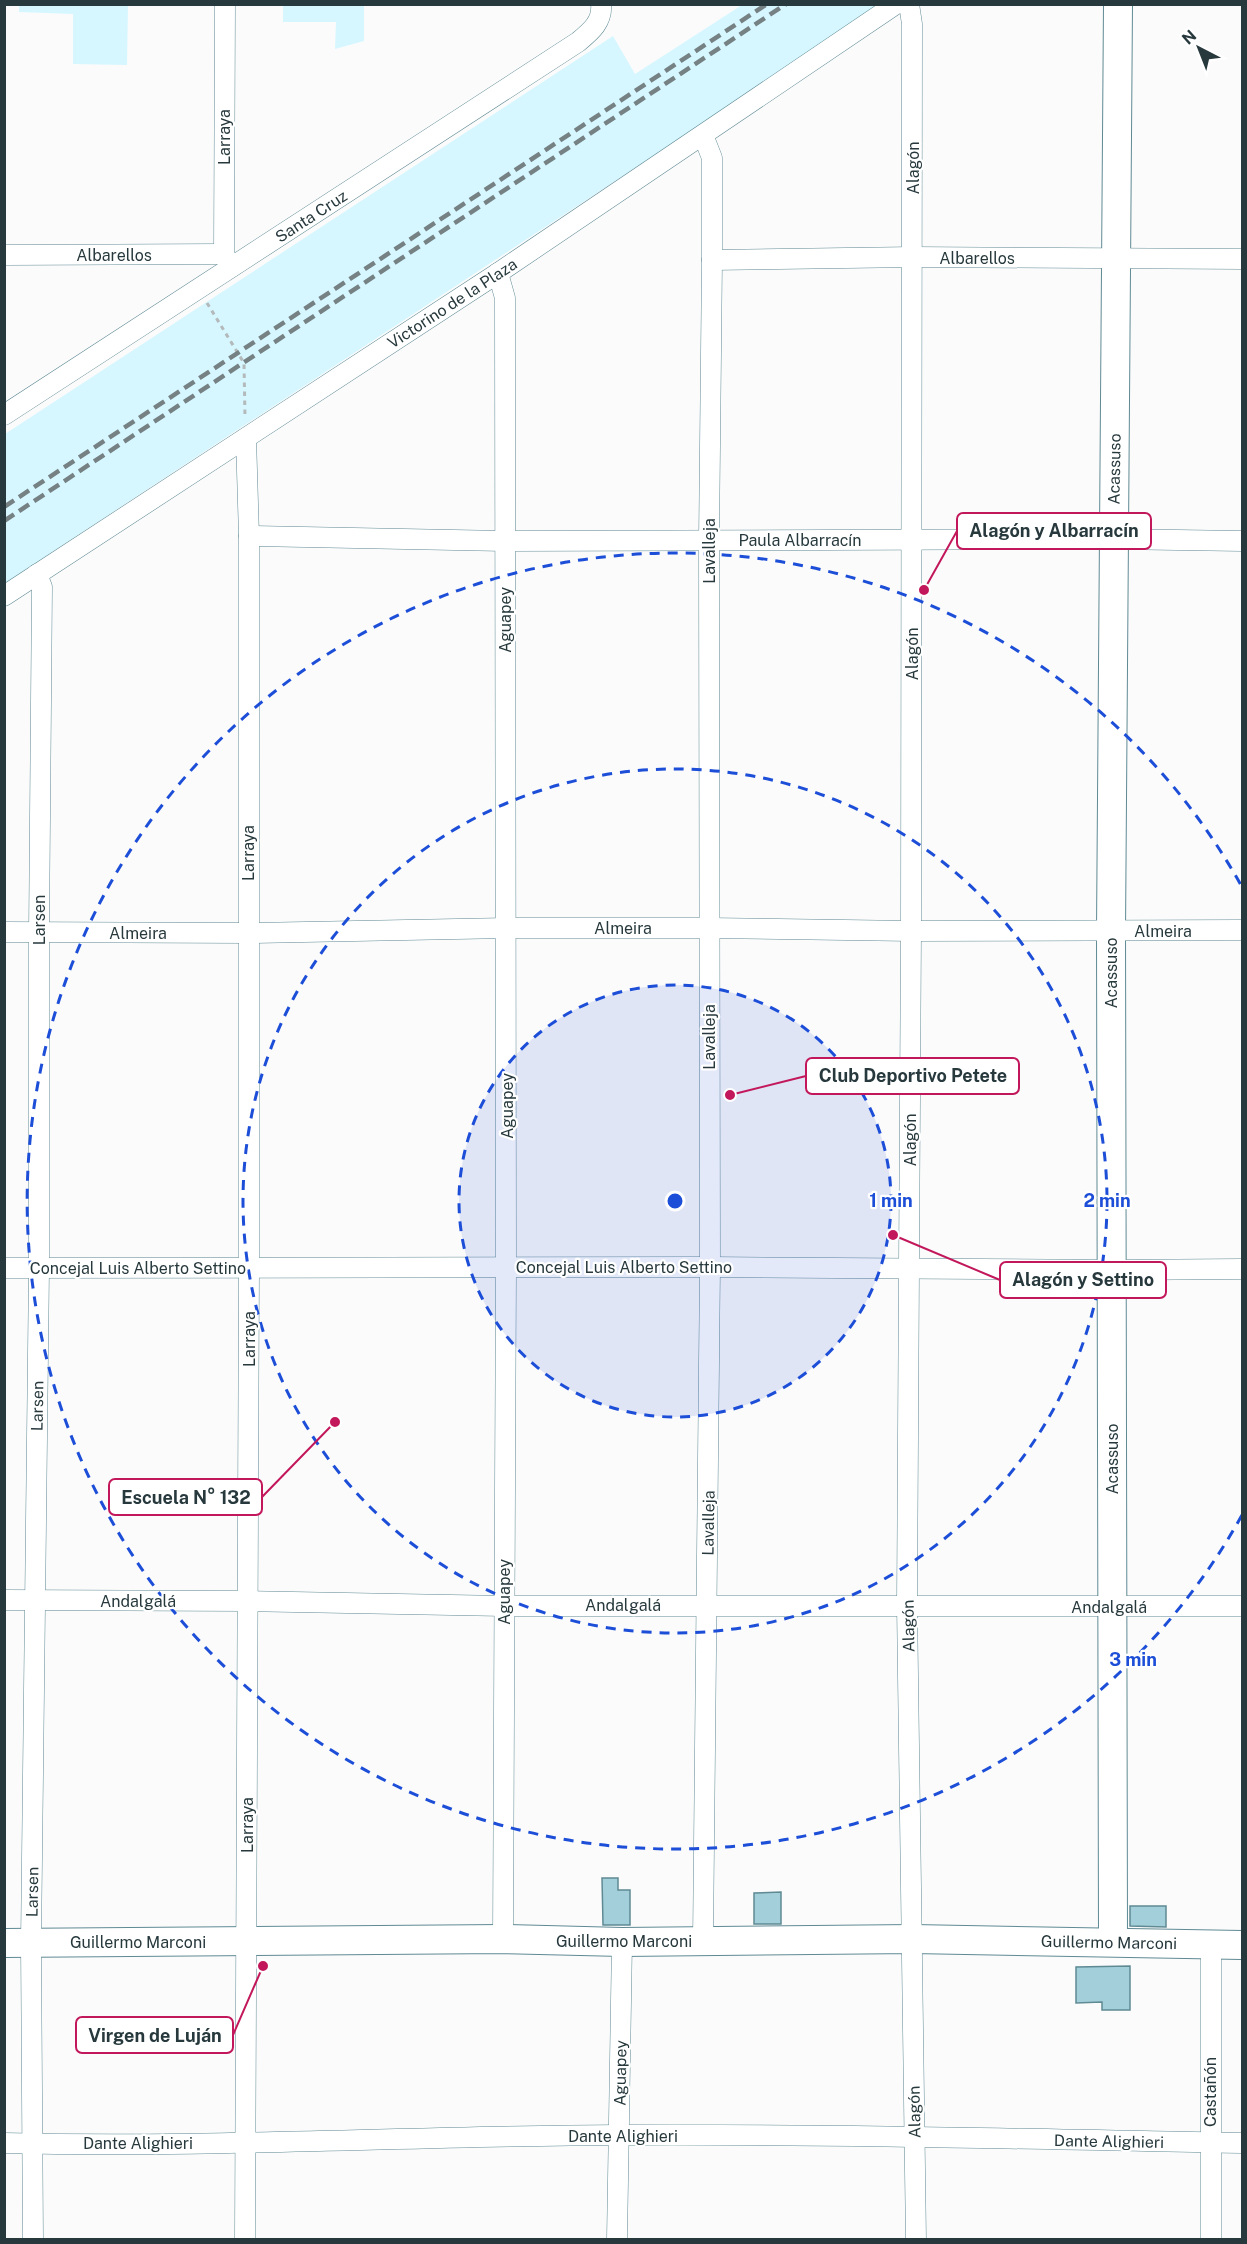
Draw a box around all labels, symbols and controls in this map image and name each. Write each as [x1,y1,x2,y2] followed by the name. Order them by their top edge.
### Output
[1169,18,1229,78] north arrow
[1178,26,1200,48] text: N
[215,109,234,165] street label: Larraya
[904,142,923,194] street label: Alagón
[272,186,351,247] street label: Santa Cruz
[76,246,152,265] street label: Albarellos
[939,249,1015,268] street label: Albarellos
[384,254,521,352] street label: Victorino de la Plaza
[1104,433,1125,505] street label: Acassuso
[957,513,1151,549] callout: Alagón y Albarracín
[700,518,719,584] street label: Lavalleja
[969,520,1139,541] text: Alagón y Albarracín
[738,531,862,550] street label: Paula Albarracín
[496,587,515,653] street label: Aguapey
[903,628,922,680] street label: Alagón
[239,825,258,881] street label: Larraya
[30,895,49,945] street label: Larsen
[594,919,652,938] street label: Almeira
[1134,922,1192,941] street label: Almeira
[109,924,167,943] street label: Almeira
[1102,937,1121,1009] street label: Acassuso
[700,1004,719,1070] street label: Lavalleja
[806,1058,1019,1094] callout: Club Deportivo Petete
[819,1065,1007,1086] text: Club Deportivo Petete
[498,1073,517,1139] street label: Aguapey
[901,1114,920,1166] street label: Alagón
[869,1190,913,1211] text: 1 min
[1083,1190,1131,1211] text: 2 min
[665,1191,685,1211] centre of rings
[516,1258,732,1277] street label: Concejal Luis Alberto Settino
[30,1259,246,1278] street label: Concejal Luis Alberto Settino
[1000,1262,1166,1298] callout: Alagón y Settino
[1012,1269,1154,1290] text: Alagón y Settino
[240,1311,259,1367] street label: Larraya
[28,1381,47,1431] street label: Larsen
[1103,1423,1122,1495] street label: Acassuso
[109,1479,262,1515] callout: Escuela N° 132
[121,1487,251,1508] text: Escuela N° 132
[698,1490,719,1556] street label: Lavalleja
[495,1559,514,1625] street label: Aguapey
[100,1592,176,1611] street label: Andalgalá
[585,1596,661,1615] street label: Andalgalá
[1071,1598,1147,1617] street label: Andalgalá
[899,1599,918,1653] street label: Alagón
[1109,1649,1157,1670] text: 3 min
[238,1797,257,1853] street label: Larraya
[23,1867,42,1917] street label: Larsen
[556,1932,692,1951] street label: Guillermo Marconi
[1041,1932,1177,1953] street label: Guillermo Marconi
[70,1933,206,1952] street label: Guillermo Marconi
[76,2017,233,2053] callout: Virgen de Luján
[88,2025,222,2046] text: Virgen de Luján
[610,2039,631,2106] street label: Aguapey
[1201,2057,1220,2127] street label: Castañón
[905,2085,924,2139] street label: Alagón
[568,2127,678,2146] street label: Dante Alighieri
[1054,2131,1164,2152] street label: Dante Alighieri
[83,2134,193,2153] street label: Dante Alighieri

